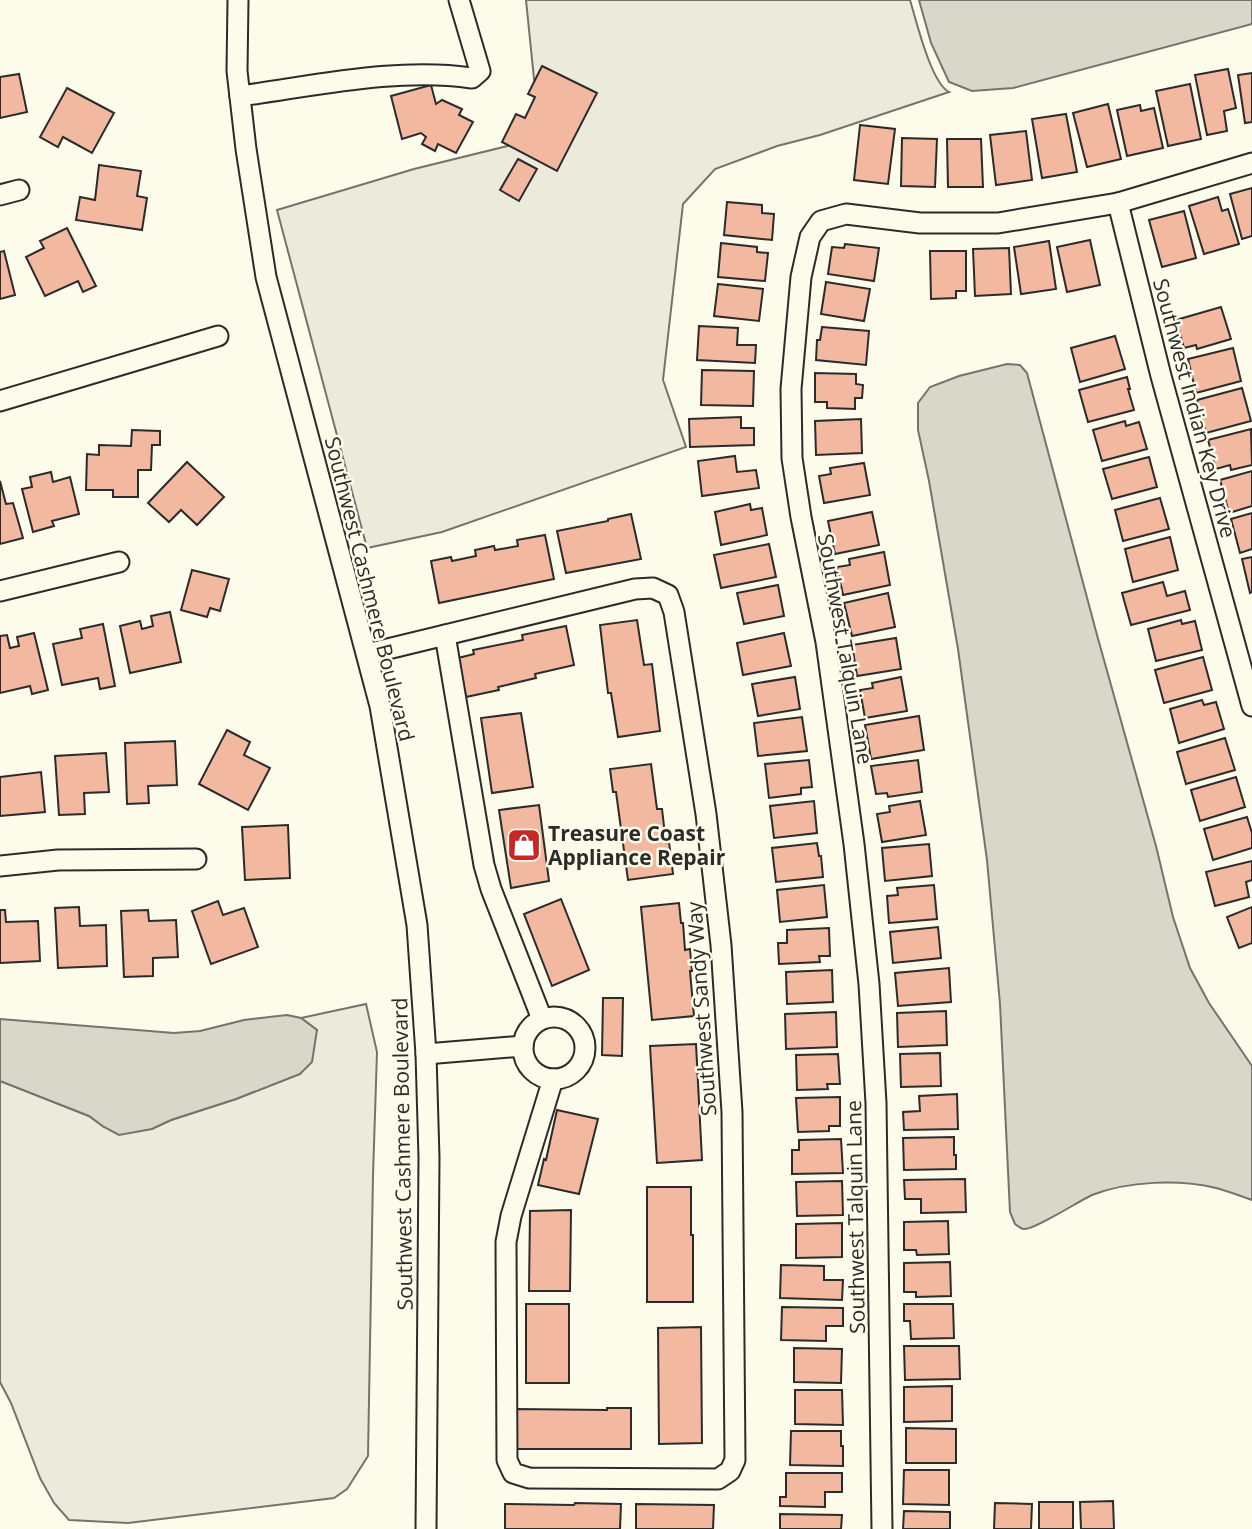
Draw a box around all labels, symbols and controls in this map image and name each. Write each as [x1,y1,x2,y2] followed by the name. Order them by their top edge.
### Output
[1147,275,1243,541] street label: Southwest Indian Key Drive
[319,434,421,744] street label: Southwest Cashmere Boulevard
[812,532,880,766] street label: Southwest Talquin Lane
[548,819,726,871] place label: Treasure Coast Appliance Repair
[505,826,543,864] shop icon: Treasure Coast Appliance Repair
[680,900,722,1117] street label: Southwest Sandy Way
[385,997,419,1311] street label: Southwest Cashmere Boulevard
[839,1100,871,1334] street label: Southwest Talquin Lane

